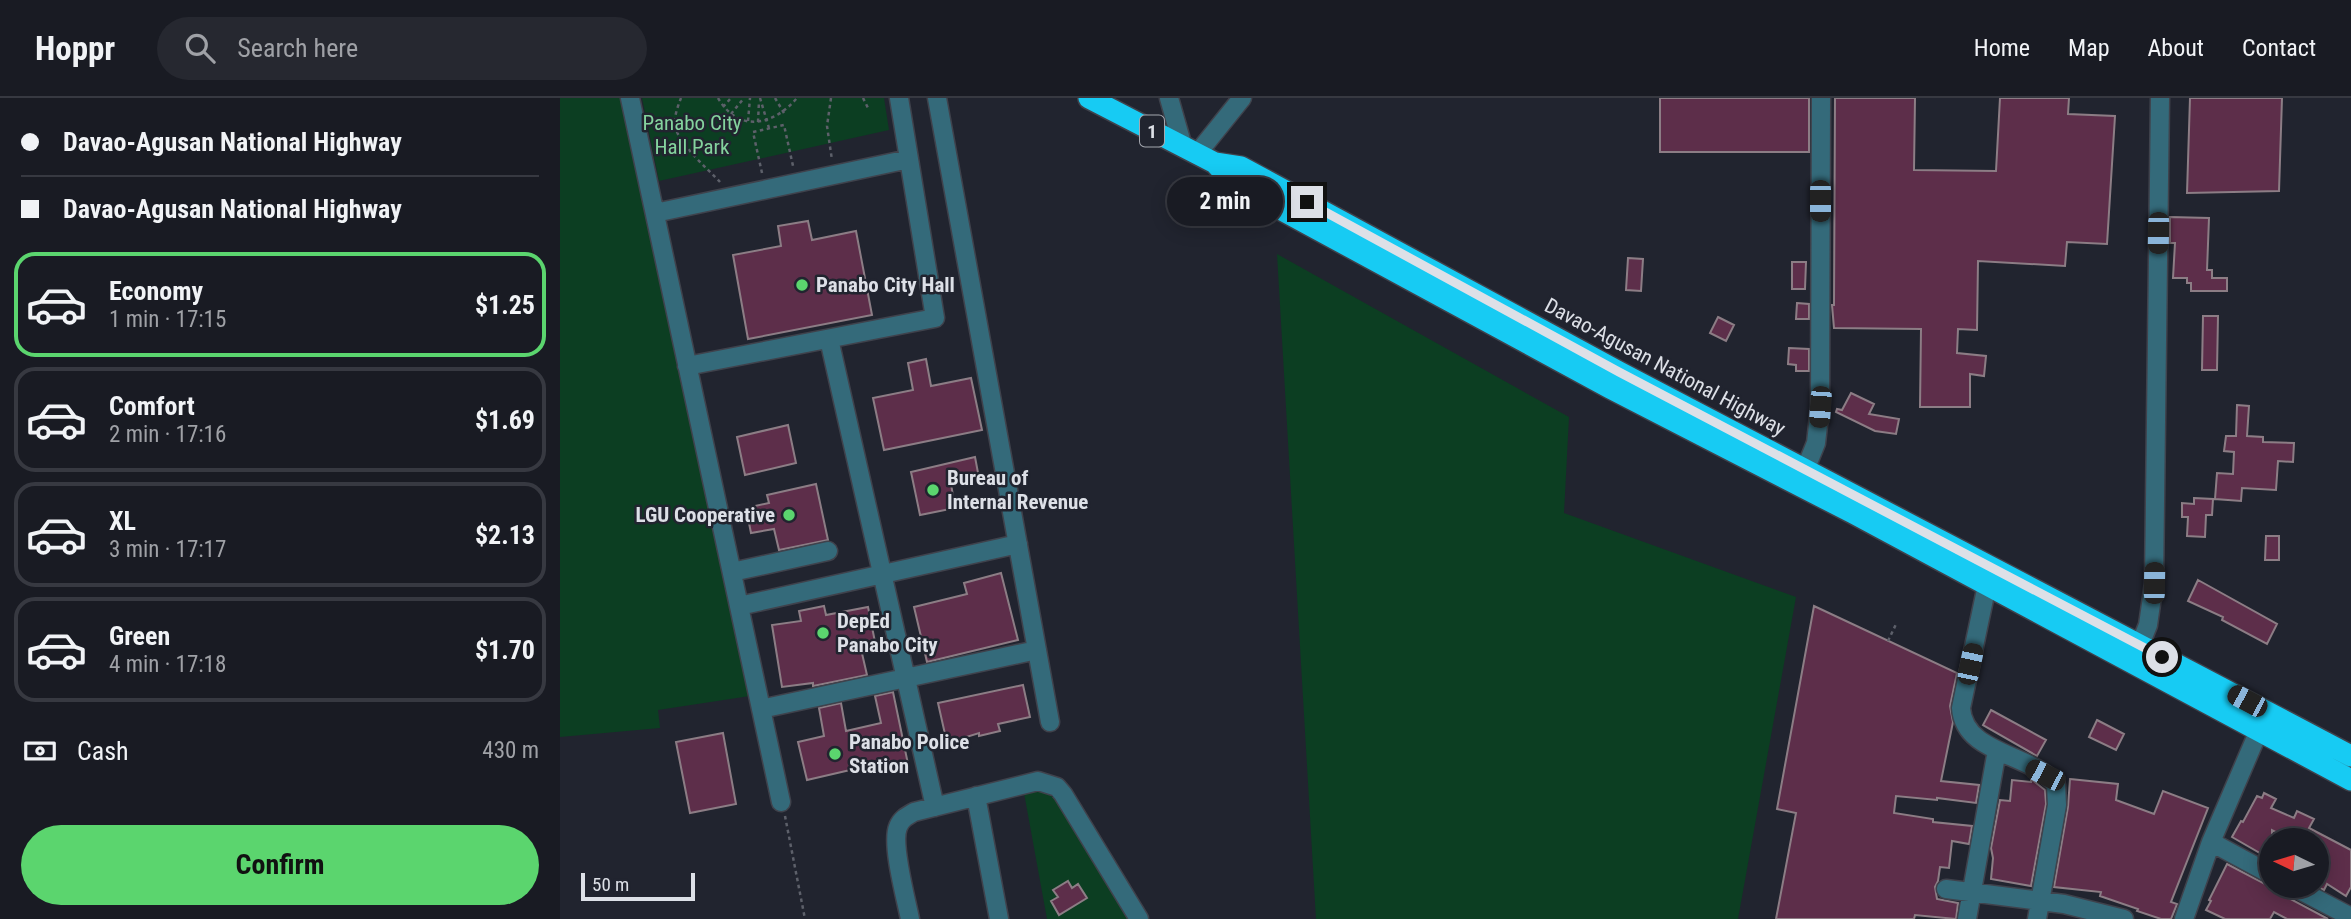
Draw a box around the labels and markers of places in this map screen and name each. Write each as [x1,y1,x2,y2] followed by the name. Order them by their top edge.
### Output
[816,273,955,297] place label: Panabo City Hall
[794,277,810,293] marker: Panabo City Hall
[947,466,1088,514] place label: Bureau of Internal Revenue
[925,482,941,498] marker: Bureau of Internal Revenue
[636,503,775,527] place label: LGU Cooperative
[781,507,797,523] marker: LGU Cooperative
[837,609,938,657] place label: DepEd Panabo City
[815,625,831,641] marker: DepEd Panabo City
[849,730,969,778] place label: Panabo Police Station
[827,746,843,762] marker: Panabo Police Station

